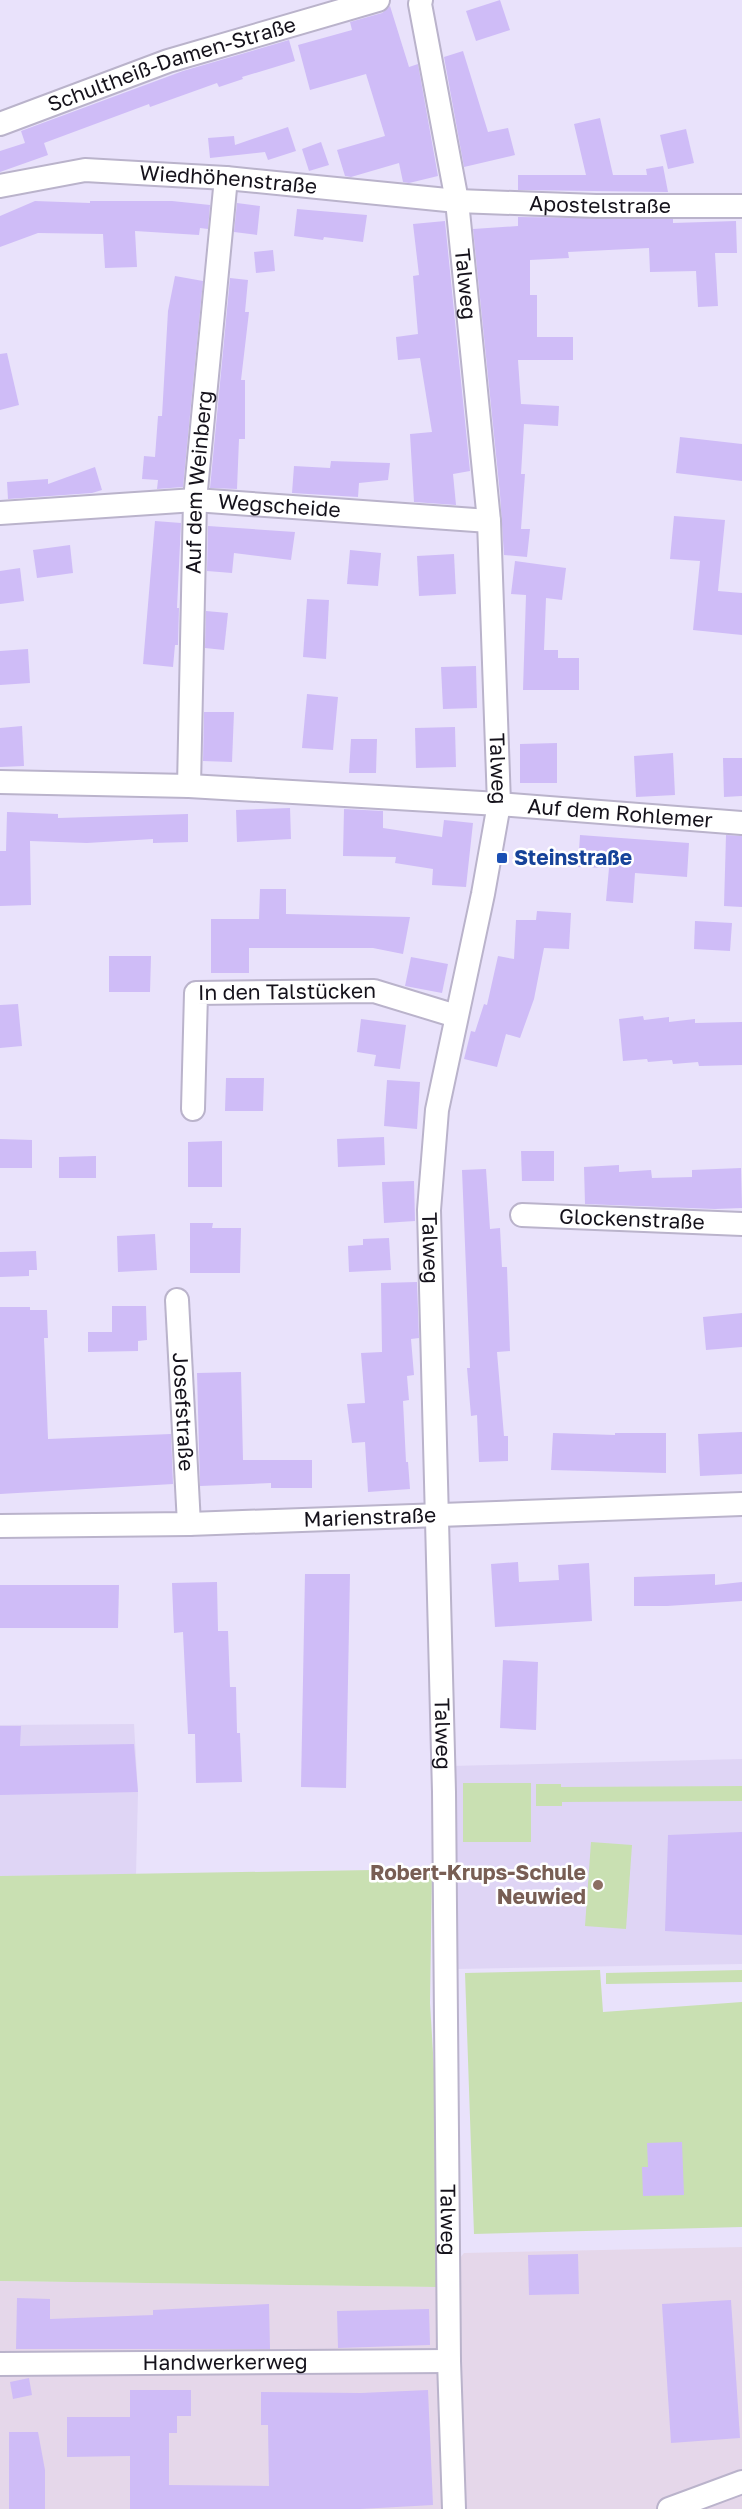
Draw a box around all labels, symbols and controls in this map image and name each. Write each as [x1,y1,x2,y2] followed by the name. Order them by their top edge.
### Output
[44,11,299,117] street label: Schultheiß-Damen-Straße
[139,159,318,199] street label: Wiedhöhenstraße
[529,190,671,218] street label: Apostelstraße
[450,247,483,321] street label: Talweg
[179,389,217,574] street label: Auf dem Weinberg
[217,488,342,522] street label: Wegscheide
[484,732,513,805] street label: Talweg
[527,792,714,833] street label: Auf dem Rohlemer
[514,844,632,870] place label: Steinstraße
[495,851,509,865] marker: Steinstraße
[198,977,376,1005] street label: In den Talstücken
[559,1203,705,1234] street label: Glockenstraße
[417,1212,445,1284] street label: Talweg
[168,1352,200,1472] street label: Josefstraße
[303,1501,437,1532] street label: Marienstraße
[430,1698,457,1770] street label: Talweg
[370,1859,586,1909] place label: Robert-Krups-Schule Neuwied
[591,1878,605,1892] marker: Robert-Krups-Schule Neuwied
[435,2184,462,2256] street label: Talweg
[142,2348,308,2375] street label: Handwerkerweg

